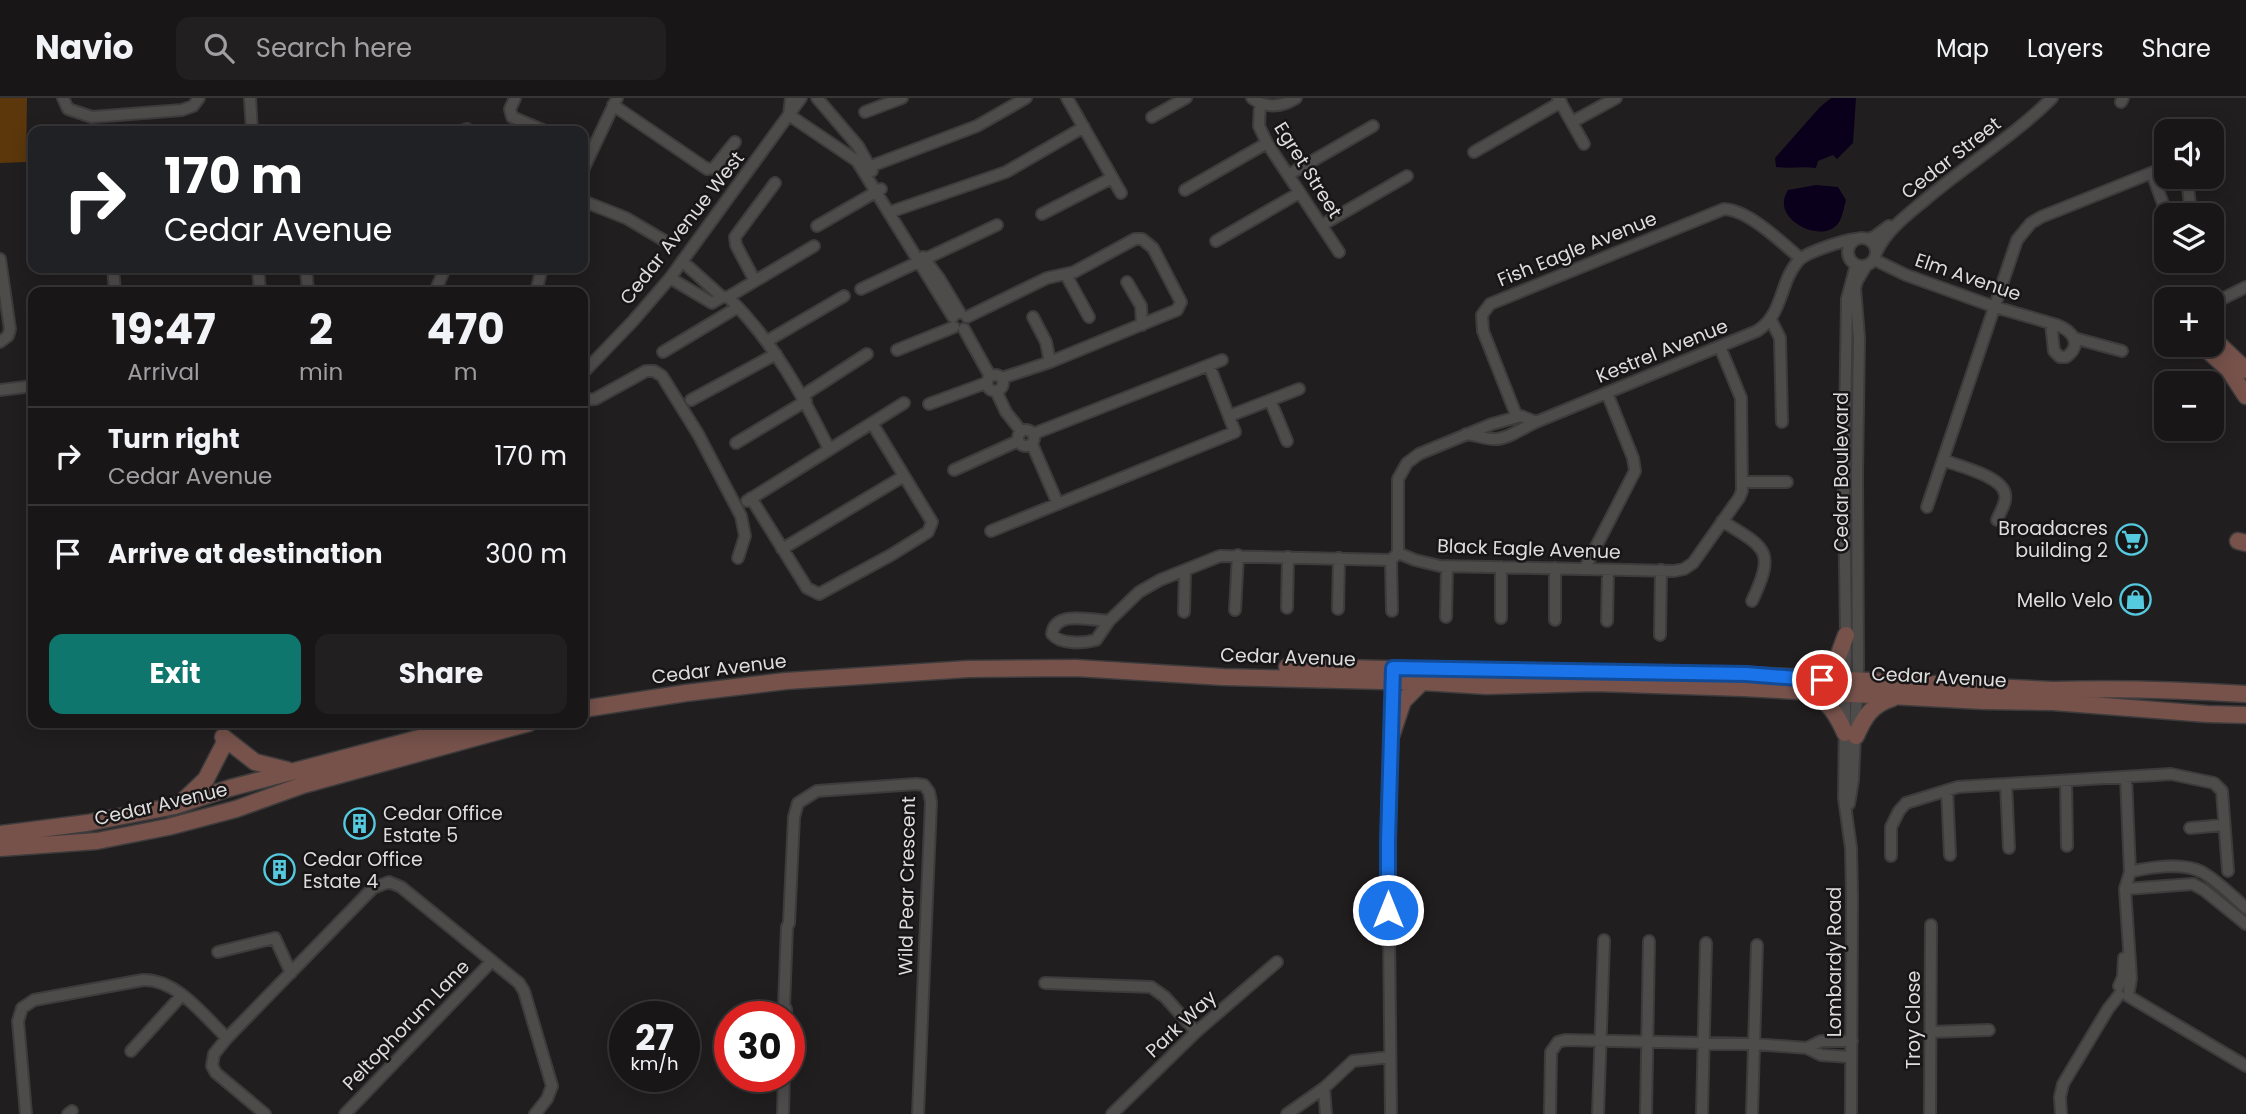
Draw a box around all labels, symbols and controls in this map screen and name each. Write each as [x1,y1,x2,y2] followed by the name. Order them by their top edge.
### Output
[176,17,666,80] search box
[35,24,134,71] text: Navio
[200,29,238,67] icon: search
[256,30,412,66] text: Search here
[1936,32,1989,65] text: Map
[2027,32,2103,65] text: Layers
[2141,32,2211,65] text: Share
[1895,110,2007,206] street label: Cedar Street
[1268,117,1348,223] street label: Egret Street
[2154,119,2224,441] map controls
[2154,119,2224,189] button: sound
[164,142,303,210] text: 170 m
[614,146,751,310] street label: Cedar Avenue West
[49,154,140,245] icon: right
[2154,203,2224,273] button: layers
[1493,205,1661,293] street label: Fish Eagle Avenue
[164,207,392,252] text: Cedar Avenue
[1911,246,2025,308] street label: Elm Avenue
[2154,287,2224,357] button: +
[111,300,216,359] text: 19:47
[309,300,333,359] text: 2
[426,300,505,359] text: 470
[1592,312,1732,390] street label: Kestrel Avenue
[127,356,200,388] text: Arrival
[299,356,343,388] text: min
[454,356,477,388] text: m
[2154,371,2224,441] button: −
[1828,392,1855,552] street label: Cedar Boulevard
[108,421,240,457] text: Turn right
[49,437,87,475] icon: right
[494,438,567,474] text: 170 m
[108,460,272,492] text: Cedar Avenue
[1998,515,2108,564] place label: Broadacres building 2
[2114,522,2148,556] supermarket icon: Broadacres building 2
[1437,532,1621,566] street label: Black Eagle Avenue
[49,535,87,573] icon: arrive
[108,536,383,572] text: Arrive at destination
[485,536,567,572] text: 300 m
[2119,583,2153,617] shop icon: Mello Velo
[2017,587,2113,614] place label: Mello Velo
[49,634,301,714] button: Exit
[315,634,567,714] button: Share
[1220,641,1356,673] street label: Cedar Avenue
[650,647,788,691] street label: Cedar Avenue
[1792,650,1852,710] pin
[1871,660,2007,694] street label: Cedar Avenue
[1803,661,1841,699] icon: arrive
[92,776,230,832] street label: Cedar Avenue
[892,796,922,976] street label: Wild Pear Crescent
[383,800,503,849] place label: Cedar Office Estate 5
[343,807,377,841] building icon: Cedar Office Estate 5
[303,846,423,895] place label: Cedar Office Estate 4
[263,853,297,887] building icon: Cedar Office Estate 4
[1351,873,1425,947] position arrow
[1821,887,1848,1037] street label: Lombardy Road
[336,954,476,1096] street label: Peltophorum Lane
[1900,971,1927,1069] street label: Troy Close
[1140,984,1223,1064] street label: Park Way
[714,1001,805,1092] speed limit sign: 30
[635,1013,674,1062] text: 27
[631,1051,678,1076] text: km/h

